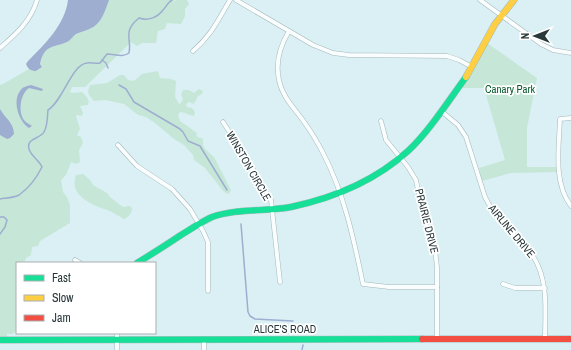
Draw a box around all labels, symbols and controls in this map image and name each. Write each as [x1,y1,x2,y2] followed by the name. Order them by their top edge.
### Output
[515,16,555,56] north arrow
[518,33,532,39] text: N
[485,82,536,96] park label: Canary Park
[223,129,275,203] street label: WINSTON CIRCLE
[412,187,442,255] street label: PRAIRIE DRIVE
[485,201,538,260] street label: AIRLINE DRIVE
[16,262,156,334] legend
[52,270,71,286] text: Fast
[52,290,74,306] text: Slow
[52,310,71,326] text: Jam
[253,322,316,336] street label: ALICE'S ROAD

